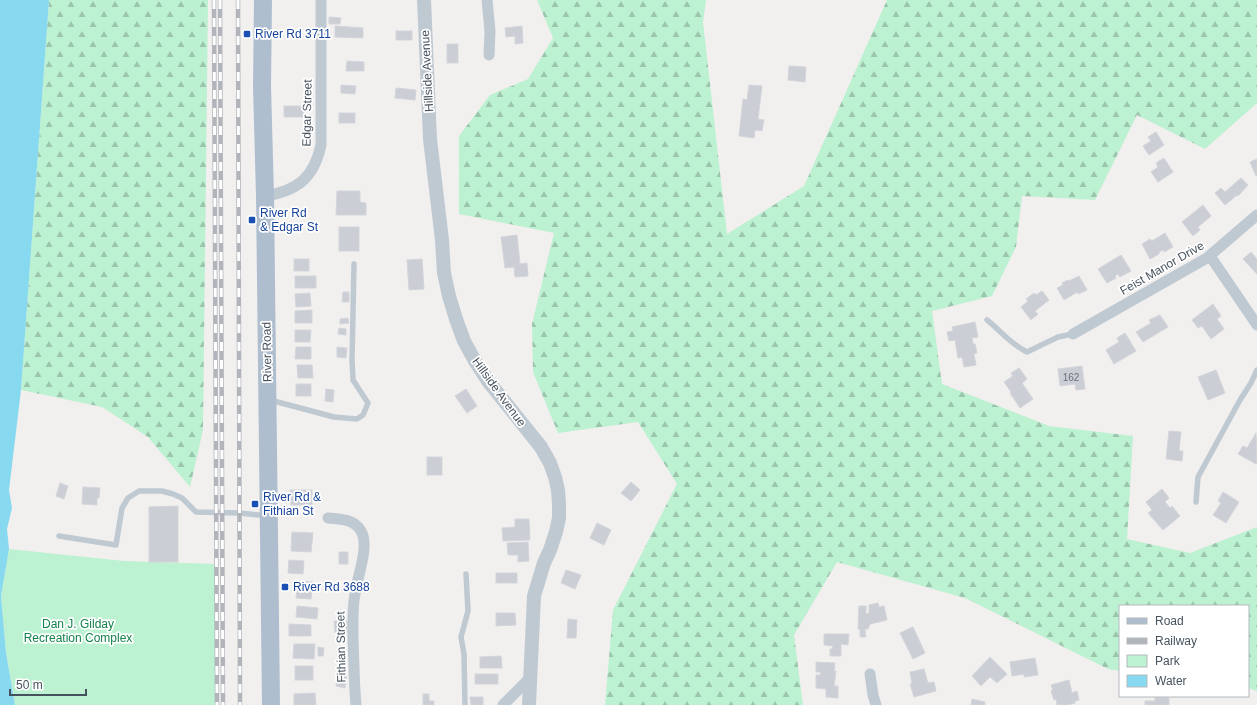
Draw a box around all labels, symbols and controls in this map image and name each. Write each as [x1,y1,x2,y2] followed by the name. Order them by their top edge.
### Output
[255,27,331,41] place label: River Rd 3711
[242,29,252,39] marker: River Rd 3711
[418,29,436,112] street label: Hillside Avenue
[299,79,315,147] street label: Edgar Street
[260,206,319,234] place label: River Rd & Edgar St
[247,215,257,225] marker: River Rd & Edgar St
[1117,238,1207,298] street label: Feist Manor Drive
[259,322,275,382] street label: River Road
[469,355,529,429] street label: Hillside Avenue
[1063,372,1080,383] house number: 162
[263,490,321,518] place label: River Rd & Fithian St
[250,499,260,509] marker: River Rd & Fithian St
[293,580,370,594] place label: River Rd 3688
[280,582,290,592] marker: River Rd 3688
[1119,605,1249,697] legend
[333,611,349,683] street label: Fithian Street
[1155,614,1184,628] text: Road
[24,617,132,645] park label: Dan J. Gilday Recreation Complex
[1155,634,1197,648] text: Railway
[1155,654,1181,668] text: Park
[10,671,86,697] scale bar
[1155,674,1187,688] text: Water
[16,678,43,692] text: 50 m

